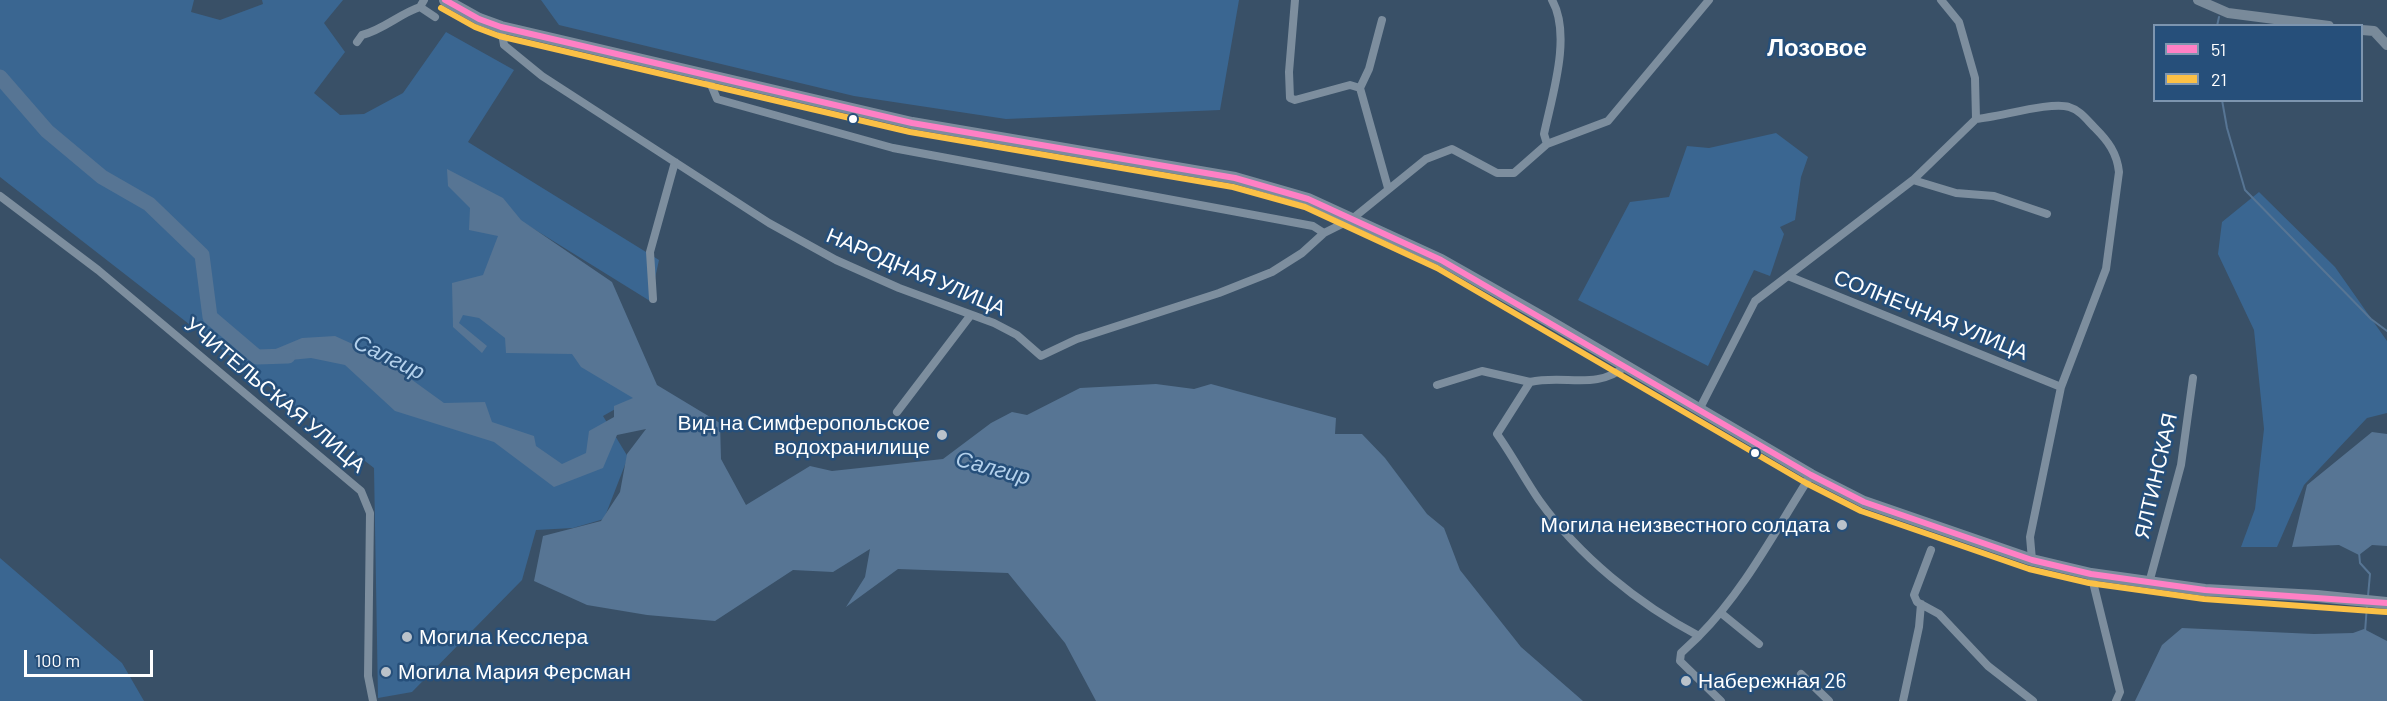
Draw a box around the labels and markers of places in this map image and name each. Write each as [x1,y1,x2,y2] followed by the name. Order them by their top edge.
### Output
[847,113,859,125] unlabelled marker
[678,410,930,460] place label: Вид на Симферопольское водохранилище
[935,428,949,442] marker: Вид на Симферопольское водохранилище
[1749,447,1761,459] unlabelled marker
[1541,512,1830,538] place label: Могила неизвестного солдата
[1835,518,1849,532] marker: Могила неизвестного солдата
[419,624,588,650] place label: Могила Кесслера
[400,630,414,644] marker: Могила Кесслера
[398,659,631,685] place label: Могила Мария Ферсман
[379,665,393,679] marker: Могила Мария Ферсман
[1698,668,1846,694] place label: Набережная 26
[1679,674,1693,688] marker: Набережная 26

